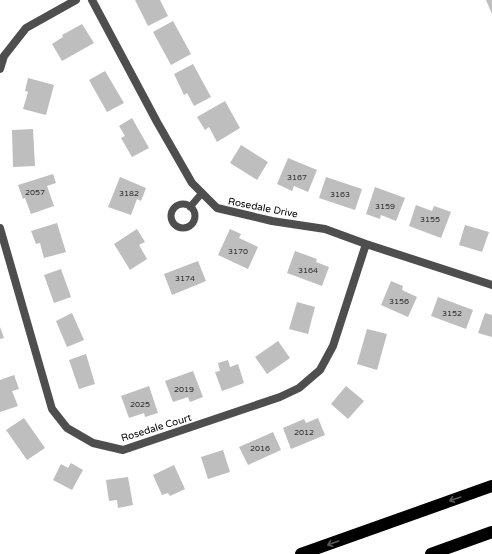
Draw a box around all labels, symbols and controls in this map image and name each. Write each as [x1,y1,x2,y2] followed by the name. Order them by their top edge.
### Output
[287,173,307,182] house number: 3167
[25,188,45,197] house number: 2057
[119,189,139,198] house number: 3182
[330,190,350,199] house number: 3163
[227,195,299,221] street label: Rosedale Drive
[375,202,395,211] house number: 3159
[420,215,440,224] house number: 3155
[228,247,248,256] house number: 3170
[298,266,318,275] house number: 3164
[175,274,195,283] house number: 3174
[389,297,409,306] house number: 3156
[442,309,462,318] house number: 3152
[174,385,194,394] house number: 2019
[130,400,150,409] house number: 2025
[120,412,193,444] street label: Rosedale Court
[294,428,314,437] house number: 2012
[250,444,270,453] house number: 2016
[449,496,462,503] one-way arrow
[327,539,339,547] one-way arrow

